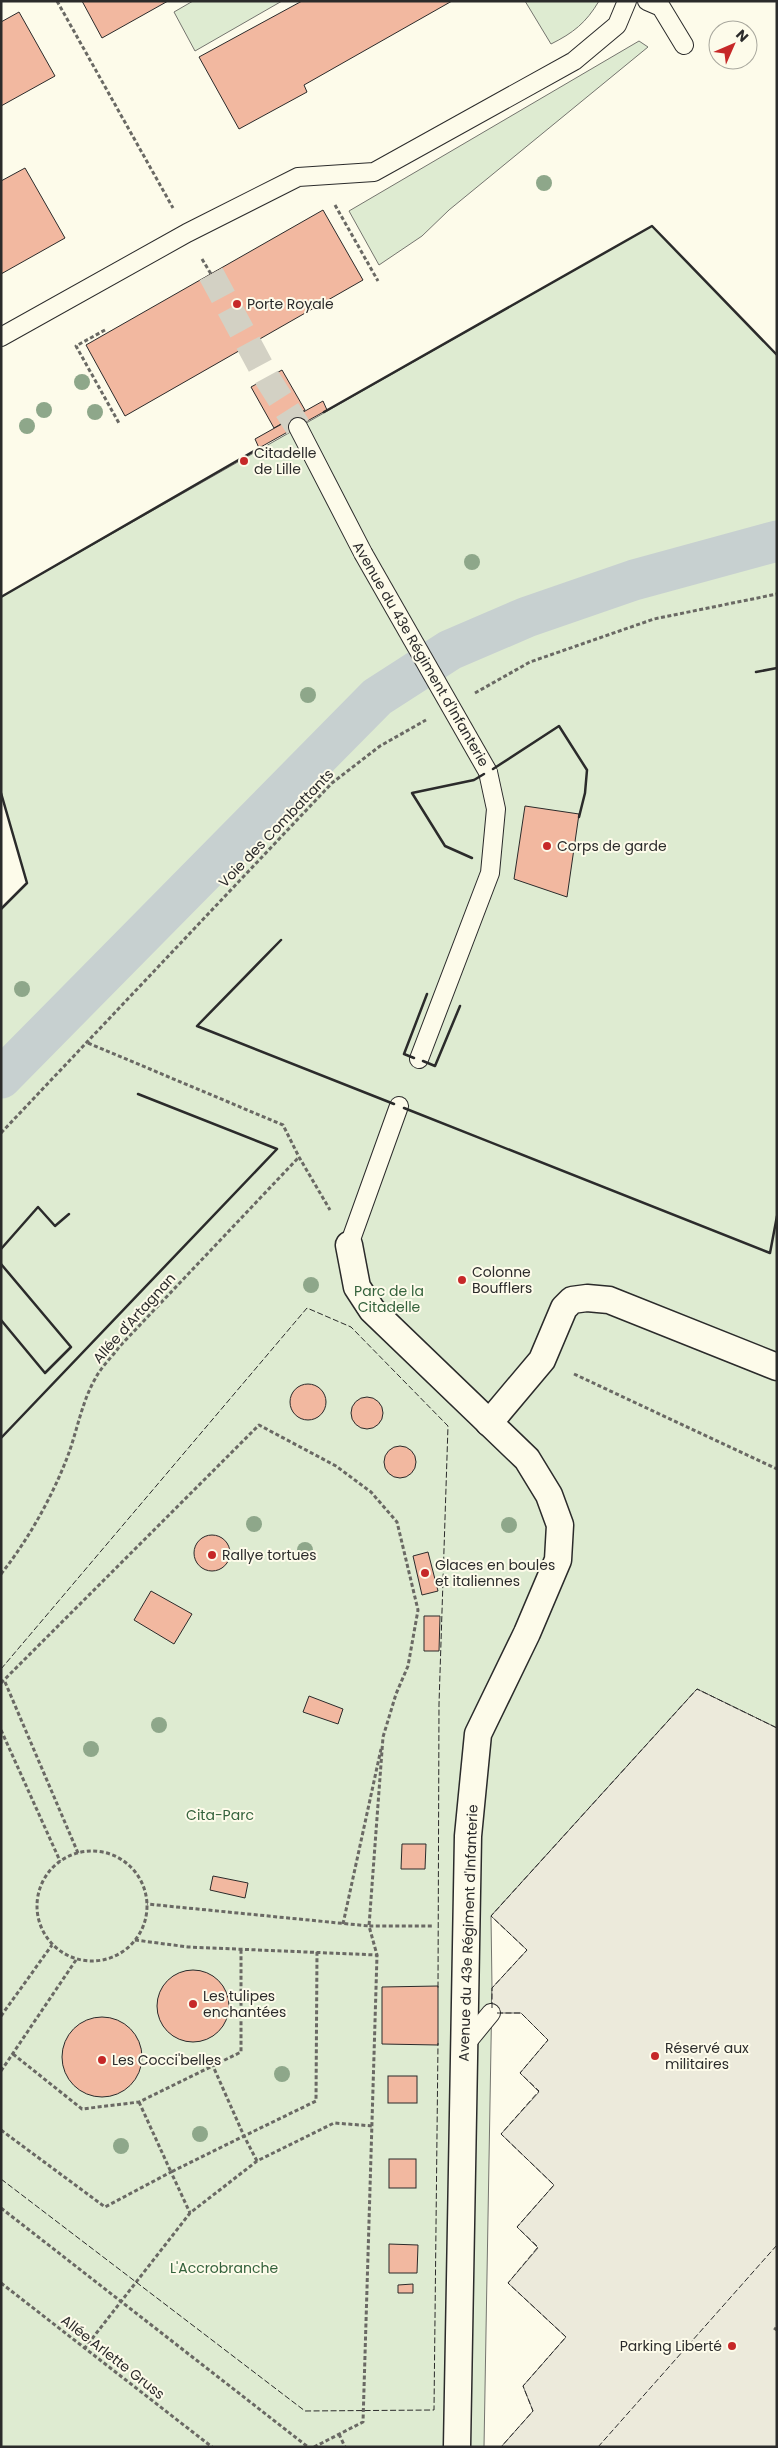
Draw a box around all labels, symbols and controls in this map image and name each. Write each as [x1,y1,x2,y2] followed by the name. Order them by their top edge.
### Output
[708,20,758,70] north arrow
[731,25,753,47] text: N
[247,294,334,314] place label: Porte Royale
[231,298,243,310] marker: Porte Royale
[254,443,317,479] place label: Citadelle de Lille
[238,455,250,467] marker: Citadelle de Lille
[348,538,494,771] street label: Avenue du 43e Régiment d'Infanterie
[214,764,338,892] street label: Voie des Combattants
[557,836,667,856] place label: Corps de garde
[541,840,553,852] marker: Corps de garde
[472,1262,532,1298] place label: Colonne Boufflers
[88,1269,180,1367] street label: Allée d'Artagnan
[456,1274,468,1286] marker: Colonne Boufflers
[354,1281,424,1317] park label: Parc de la Citadelle
[222,1545,317,1565] place label: Rallye tortues
[206,1549,218,1561] marker: Rallye tortues
[435,1555,555,1591] place label: Glaces en boules et italiennes
[419,1567,431,1579] marker: Glaces en boules et italiennes
[454,1804,482,2062] street label: Avenue du 43e Régiment d'Infanterie
[186,1805,254,1825] park label: Cita-Parc
[203,1986,286,2022] place label: Les tulipes enchantées
[187,1998,199,2010] marker: Les tulipes enchantées
[665,2038,749,2074] place label: Réservé aux militaires
[112,2050,221,2070] place label: Les Cocci'belles
[649,2050,661,2062] marker: Réservé aux militaires
[96,2054,108,2066] marker: Les Cocci'belles
[170,2258,278,2278] park label: L'Accrobranche
[57,2310,169,2404] street label: Allée Arlette Gruss
[620,2336,722,2356] place label: Parking Liberté
[726,2340,738,2352] marker: Parking Liberté

